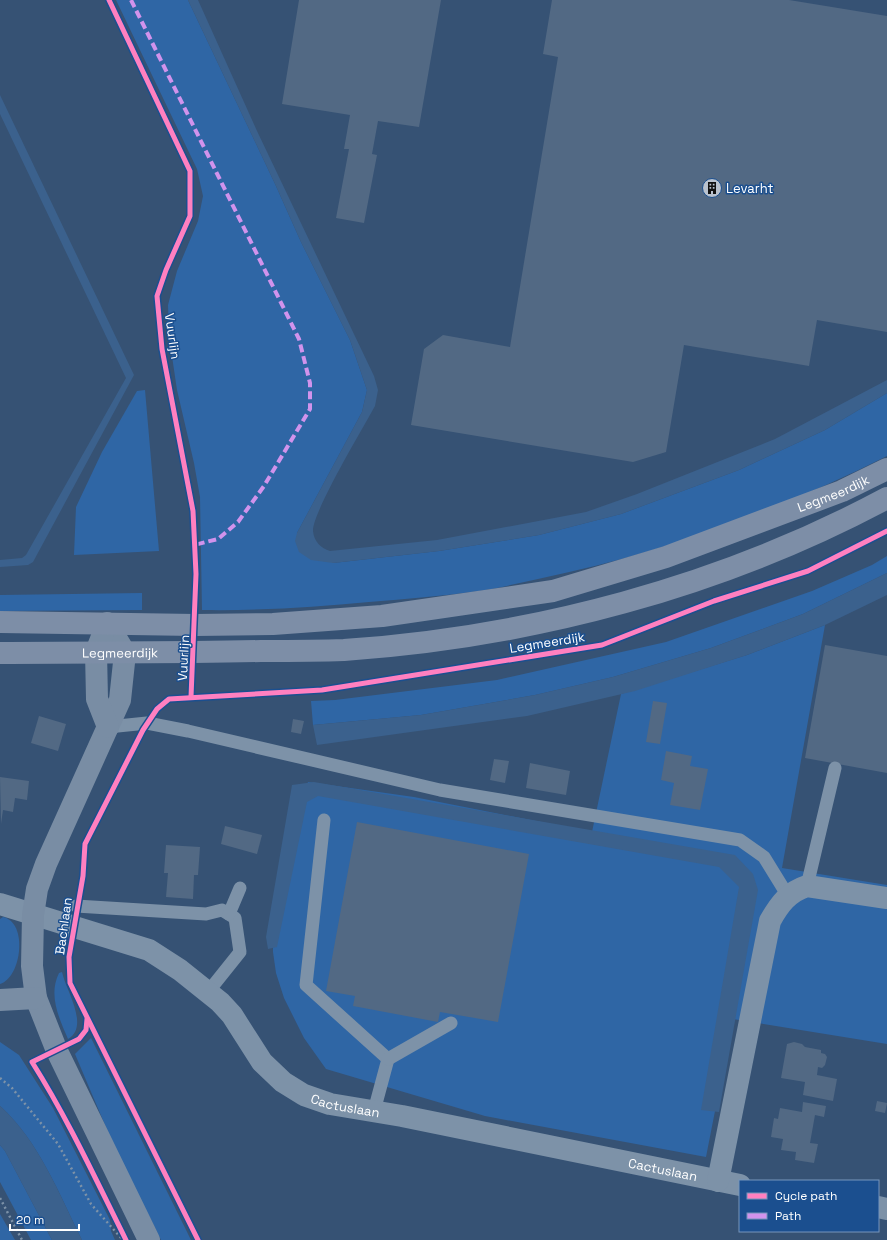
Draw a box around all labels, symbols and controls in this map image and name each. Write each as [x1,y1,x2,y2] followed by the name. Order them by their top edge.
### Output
[701,177,723,199] building icon: Levarht
[726,180,773,197] place label: Levarht
[161,312,184,360] street label: Vuurlijn
[795,471,872,516] street label: Legmeerdijk
[508,628,586,657] street label: Legmeerdijk
[174,634,193,682] street label: Vuurlijn
[82,644,158,661] street label: Legmeerdijk
[51,896,76,956] street label: Bachlaan
[308,1090,381,1121] street label: Cactuslaan
[627,1154,699,1185] street label: Cactuslaan
[739,1180,879,1232] legend
[775,1188,837,1204] text: Cycle path
[10,1206,79,1232] scale bar
[775,1208,801,1224] text: Path
[16,1212,44,1228] text: 20 m

